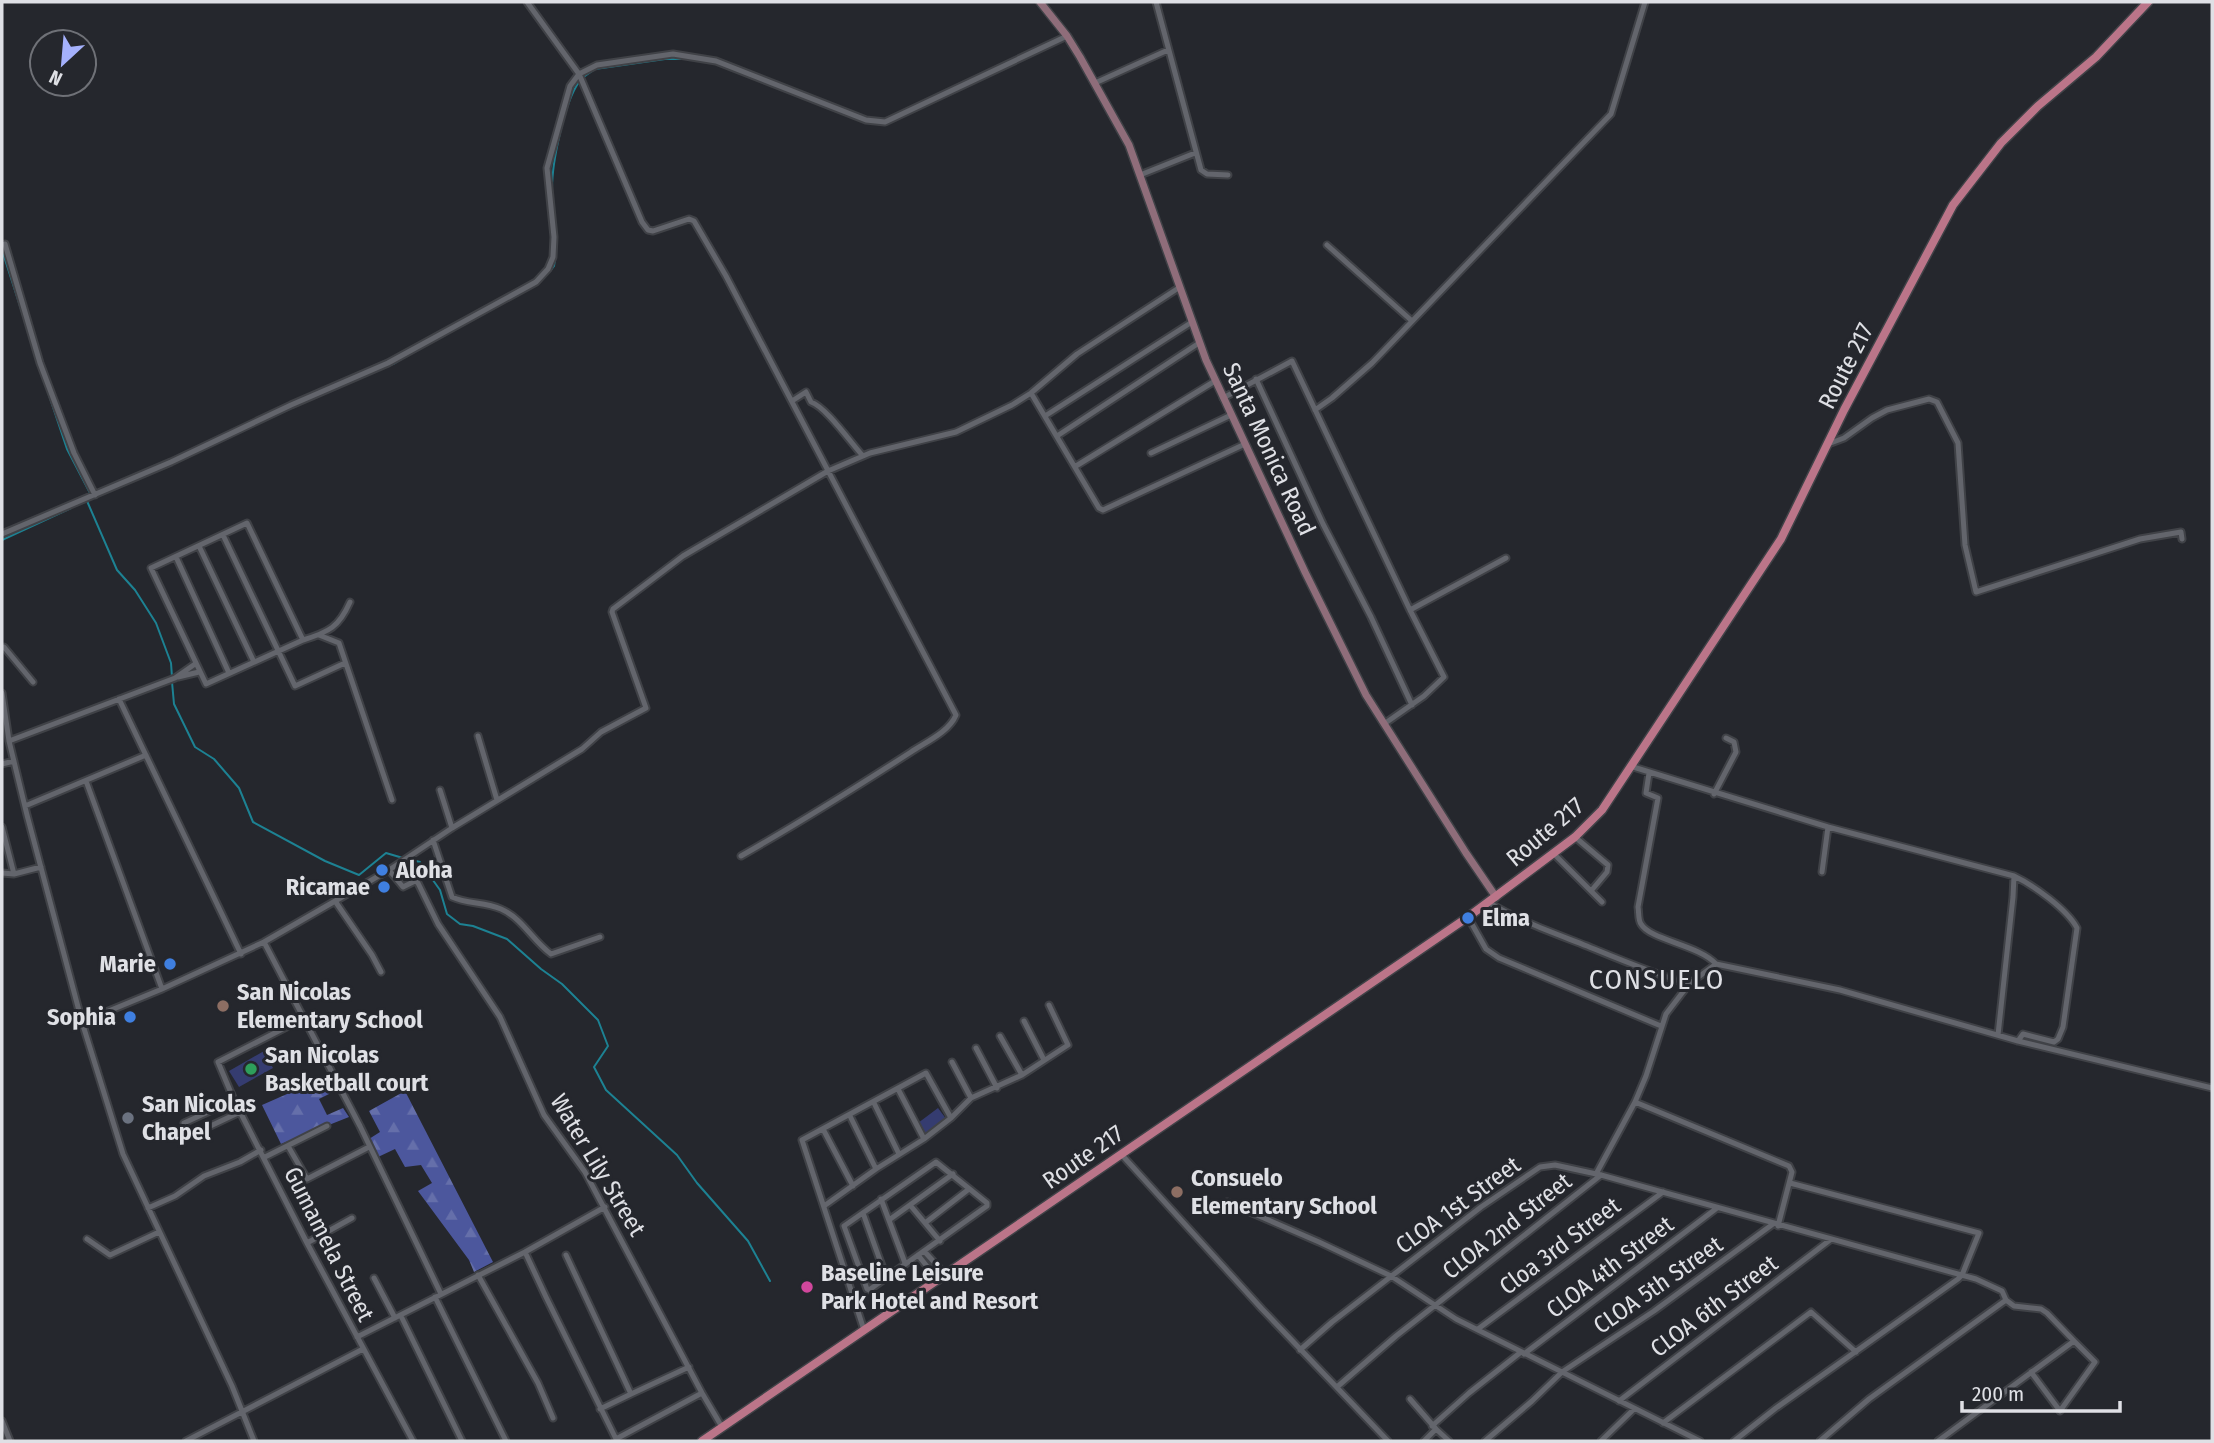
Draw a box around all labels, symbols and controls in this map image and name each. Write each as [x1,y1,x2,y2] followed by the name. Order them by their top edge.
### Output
[28,28,98,98] north arrow
[46,65,66,91] text: N
[1813,318,1879,413] street label: Route 217
[1217,358,1321,540] street label: Santa Monica Road
[1501,792,1589,872] street label: Route 217
[395,856,453,884] place label: Aloha
[374,862,390,878] marker: Aloha
[286,873,370,901] place label: Ricamae
[376,879,392,895] marker: Ricamae
[1482,904,1530,932] place label: Elma
[1460,910,1476,926] marker: Elma
[100,950,156,978] place label: Marie
[162,956,178,972] marker: Marie
[1589,963,1725,996] district label: CONSUELO
[237,978,423,1034] place label: San Nicolas Elementary School
[215,998,231,1014] marker: San Nicolas Elementary School
[47,1003,116,1031] place label: Sophia
[122,1009,138,1025] marker: Sophia
[265,1041,429,1097] place label: San Nicolas Basketball court
[243,1061,259,1077] marker: San Nicolas Basketball court
[545,1089,651,1241] street label: Water Lily Street
[142,1090,257,1146] place label: San Nicolas Chapel
[120,1110,136,1126] marker: San Nicolas Chapel
[1037,1119,1129,1195] street label: Route 217
[1390,1150,1526,1260] street label: CLOA 1st Street
[278,1162,380,1326] street label: Gumamela Street
[1191,1164,1377,1220] place label: Consuelo Elementary School
[1437,1167,1577,1285] street label: CLOA 2nd Street
[1169,1184,1185,1200] marker: Consuelo Elementary School
[1494,1191,1626,1301] street label: Cloa 3rd Street
[1541,1210,1679,1324] street label: CLOA 4th Street
[1588,1230,1728,1340] street label: CLOA 5th Street
[1645,1249,1783,1363] street label: CLOA 6th Street
[821,1259,1039,1315] place label: Baseline Leisure Park Hotel and Resort
[799,1279,815,1295] marker: Baseline Leisure Park Hotel and Resort
[1962,1370,2120,1414] scale bar
[1972,1381,2024,1407] text: 200 m

